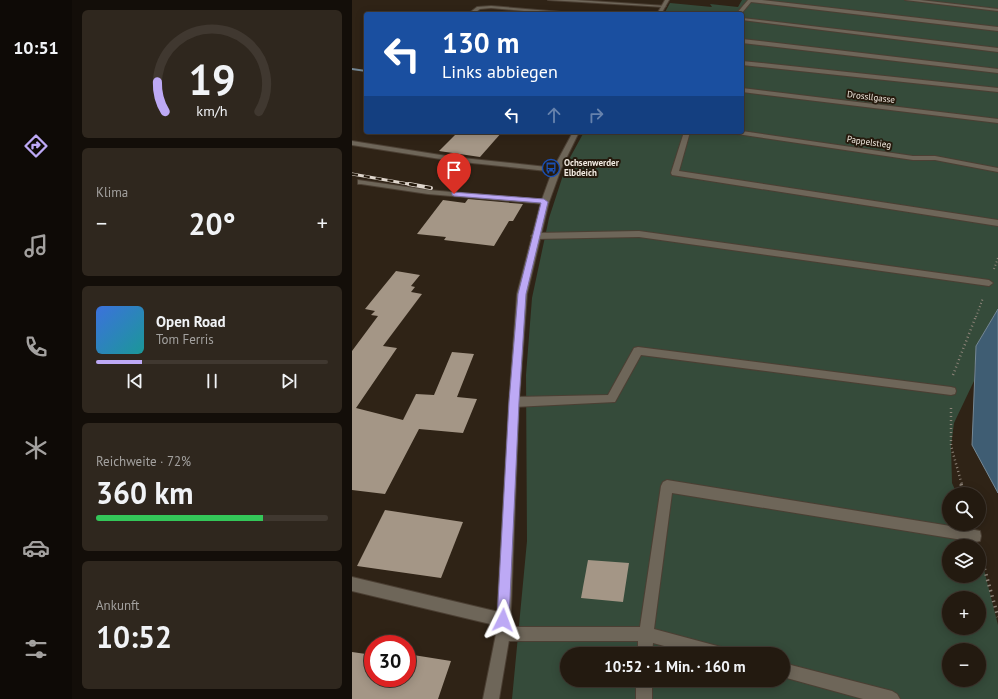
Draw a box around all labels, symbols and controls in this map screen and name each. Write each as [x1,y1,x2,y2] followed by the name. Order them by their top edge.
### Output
[442,24,519,61] text: 130 m
[376,28,428,80] icon: left
[13,36,59,59] text: 10:51
[188,53,236,106] text: 19
[442,60,558,83] text: Links abbiegen
[847,88,896,105] street label: Drossllgasse
[196,100,228,119] text: km/h
[501,104,523,126] icon: left
[543,104,565,126] icon: ahead
[585,104,607,126] icon: right
[22,132,50,160] icon: directions
[846,133,892,150] street label: Pappelstieg
[437,153,471,194] pin
[564,157,620,178] place label: Ochsenwerder Elbdeich
[541,158,561,178] bus stop icon: Ochsenwerder Elbdeich
[443,159,465,181] icon: arrive
[96,184,128,201] text: Klima
[188,204,236,243] text: 20°
[96,209,107,237] text: −
[317,209,328,237] text: +
[22,232,50,260] icon: music
[156,312,226,331] text: Open Road
[156,331,214,348] text: Tom Ferris
[22,333,50,361] icon: phone
[124,370,146,392] icon: previous
[201,370,223,392] icon: pause
[278,370,300,392] icon: next
[22,434,50,462] icon: climate
[96,453,191,470] text: Reichweite · 72%
[96,473,194,512] text: 360 km
[942,487,986,687] map controls
[942,487,986,531] button: search
[22,534,50,562] icon: car
[942,539,986,583] button: layers
[942,591,986,635] button: +
[96,597,139,614] text: Ankunft
[482,599,524,641] position arrow
[96,617,172,656] text: 10:52
[22,635,50,663] icon: filters
[364,635,416,687] speed limit sign: 30
[942,643,986,687] button: −
[604,657,746,676] text: 10:52 · 1 Min. · 160 m

